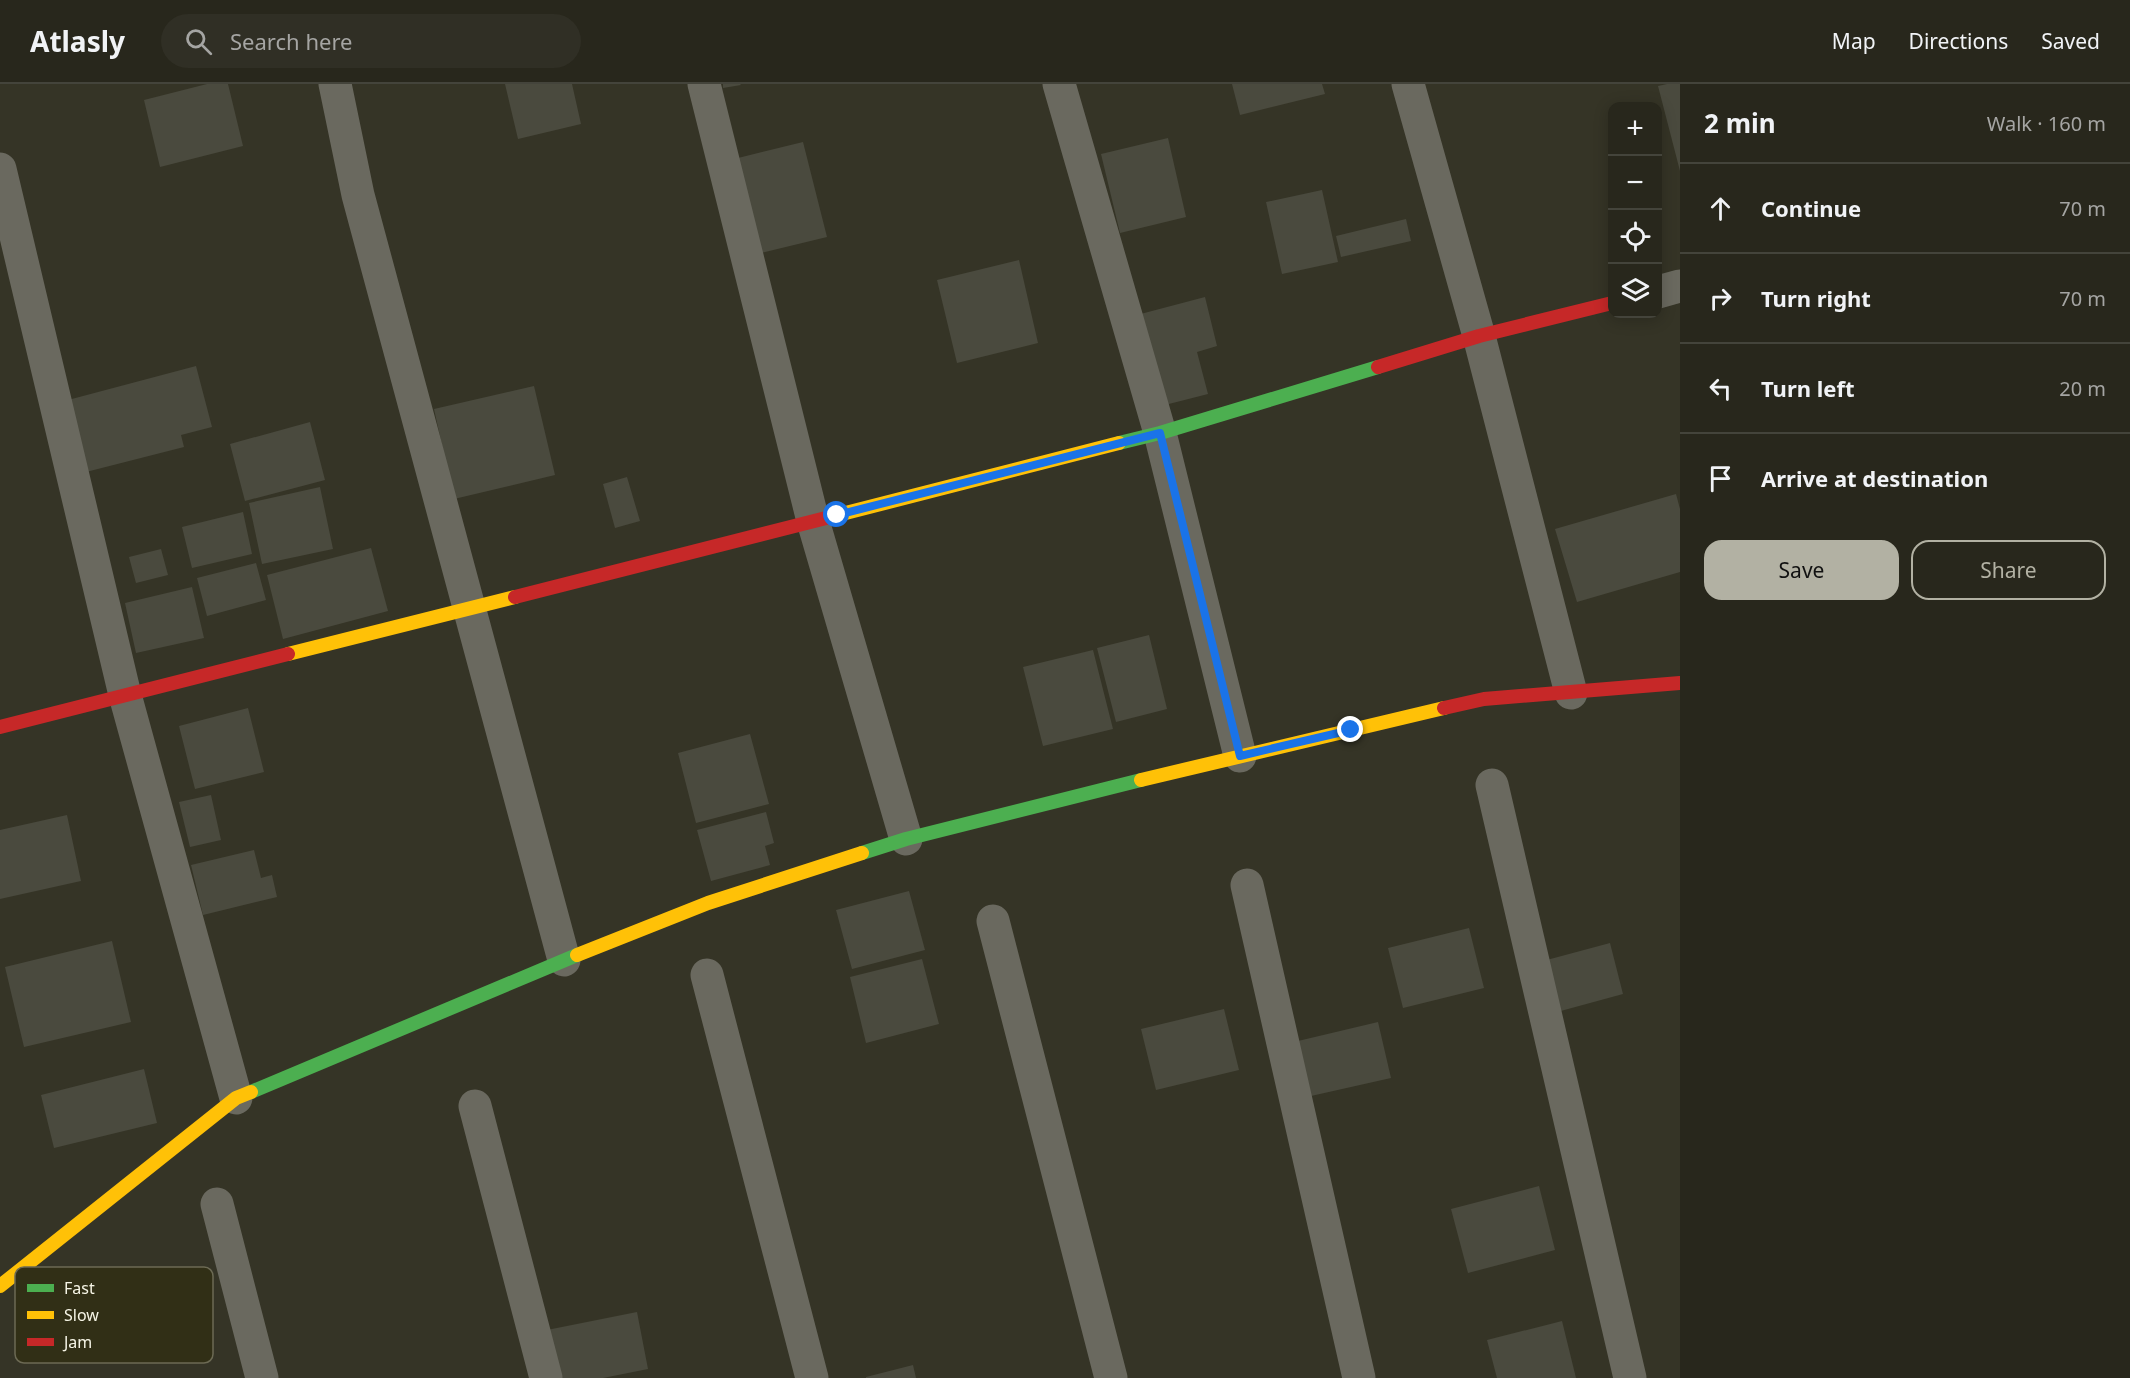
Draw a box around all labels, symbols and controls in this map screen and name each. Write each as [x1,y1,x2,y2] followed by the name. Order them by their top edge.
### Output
[161,14,581,68] search box
[30,22,125,60] text: Atlasly
[182,25,215,58] icon: search
[230,26,352,56] text: Search here
[1832,27,1876,55] text: Map
[1909,27,2008,55] text: Directions
[2041,27,2100,55] text: Saved
[1608,102,1662,318] map controls
[1608,102,1662,156] button: +
[1704,105,1776,141] text: 2 min
[1987,110,2106,137] text: Walk · 160 m
[1608,156,1662,210] button: −
[1704,192,1737,225] icon: ahead
[1761,193,1861,223] text: Continue
[2059,195,2106,222] text: 70 m
[1608,210,1662,264] button: locate
[1608,264,1662,318] button: layers
[1704,282,1737,315] icon: right
[1761,283,1871,313] text: Turn right
[2059,285,2106,312] text: 70 m
[1704,372,1737,405] icon: left
[1761,373,1855,403] text: Turn left
[2059,375,2106,402] text: 20 m
[1704,462,1737,495] icon: arrive
[1761,463,1988,493] text: Arrive at destination
[823,501,849,527] route start
[1704,540,1899,600] button: Save
[1911,540,2106,600] button: Share
[1337,716,1363,742] route end
[15,1267,213,1363] legend
[64,1277,95,1299] text: Fast
[64,1304,99,1326] text: Slow
[62,1331,92,1353] text: Jam

